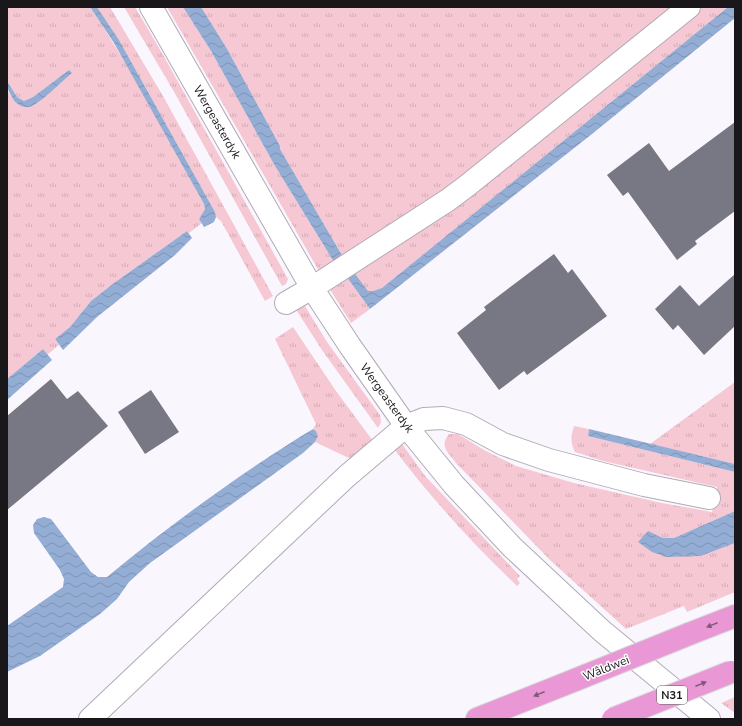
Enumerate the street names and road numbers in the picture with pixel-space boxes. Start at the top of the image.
street label: Wergeasterdyk [189,82,245,163]
street label: Wergeasterdyk [356,360,418,437]
street label: Wâldwei [580,651,632,685]
road number: N31 [657,686,687,704]

